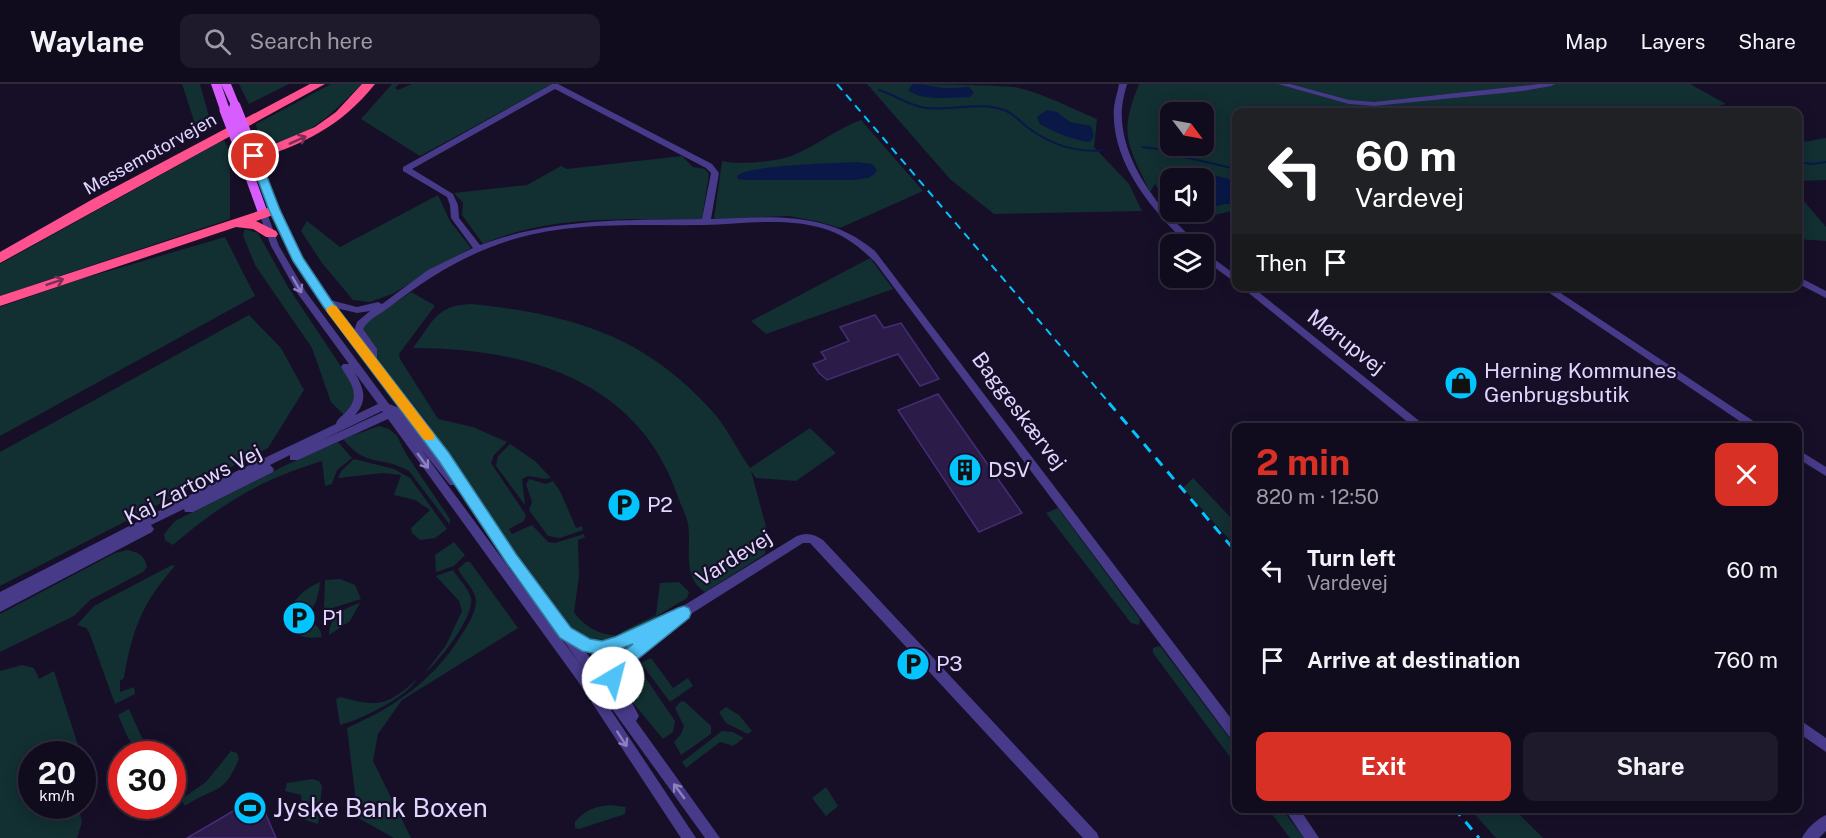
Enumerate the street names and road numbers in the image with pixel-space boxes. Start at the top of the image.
street label: Messemotorvejen [80,108,220,199]
street label: Mørupvej [1303,304,1390,380]
street label: Baggeskærvej [967,347,1072,474]
street label: Kaj Zartows Vej [120,439,266,530]
street label: Vardevej [691,524,776,591]

